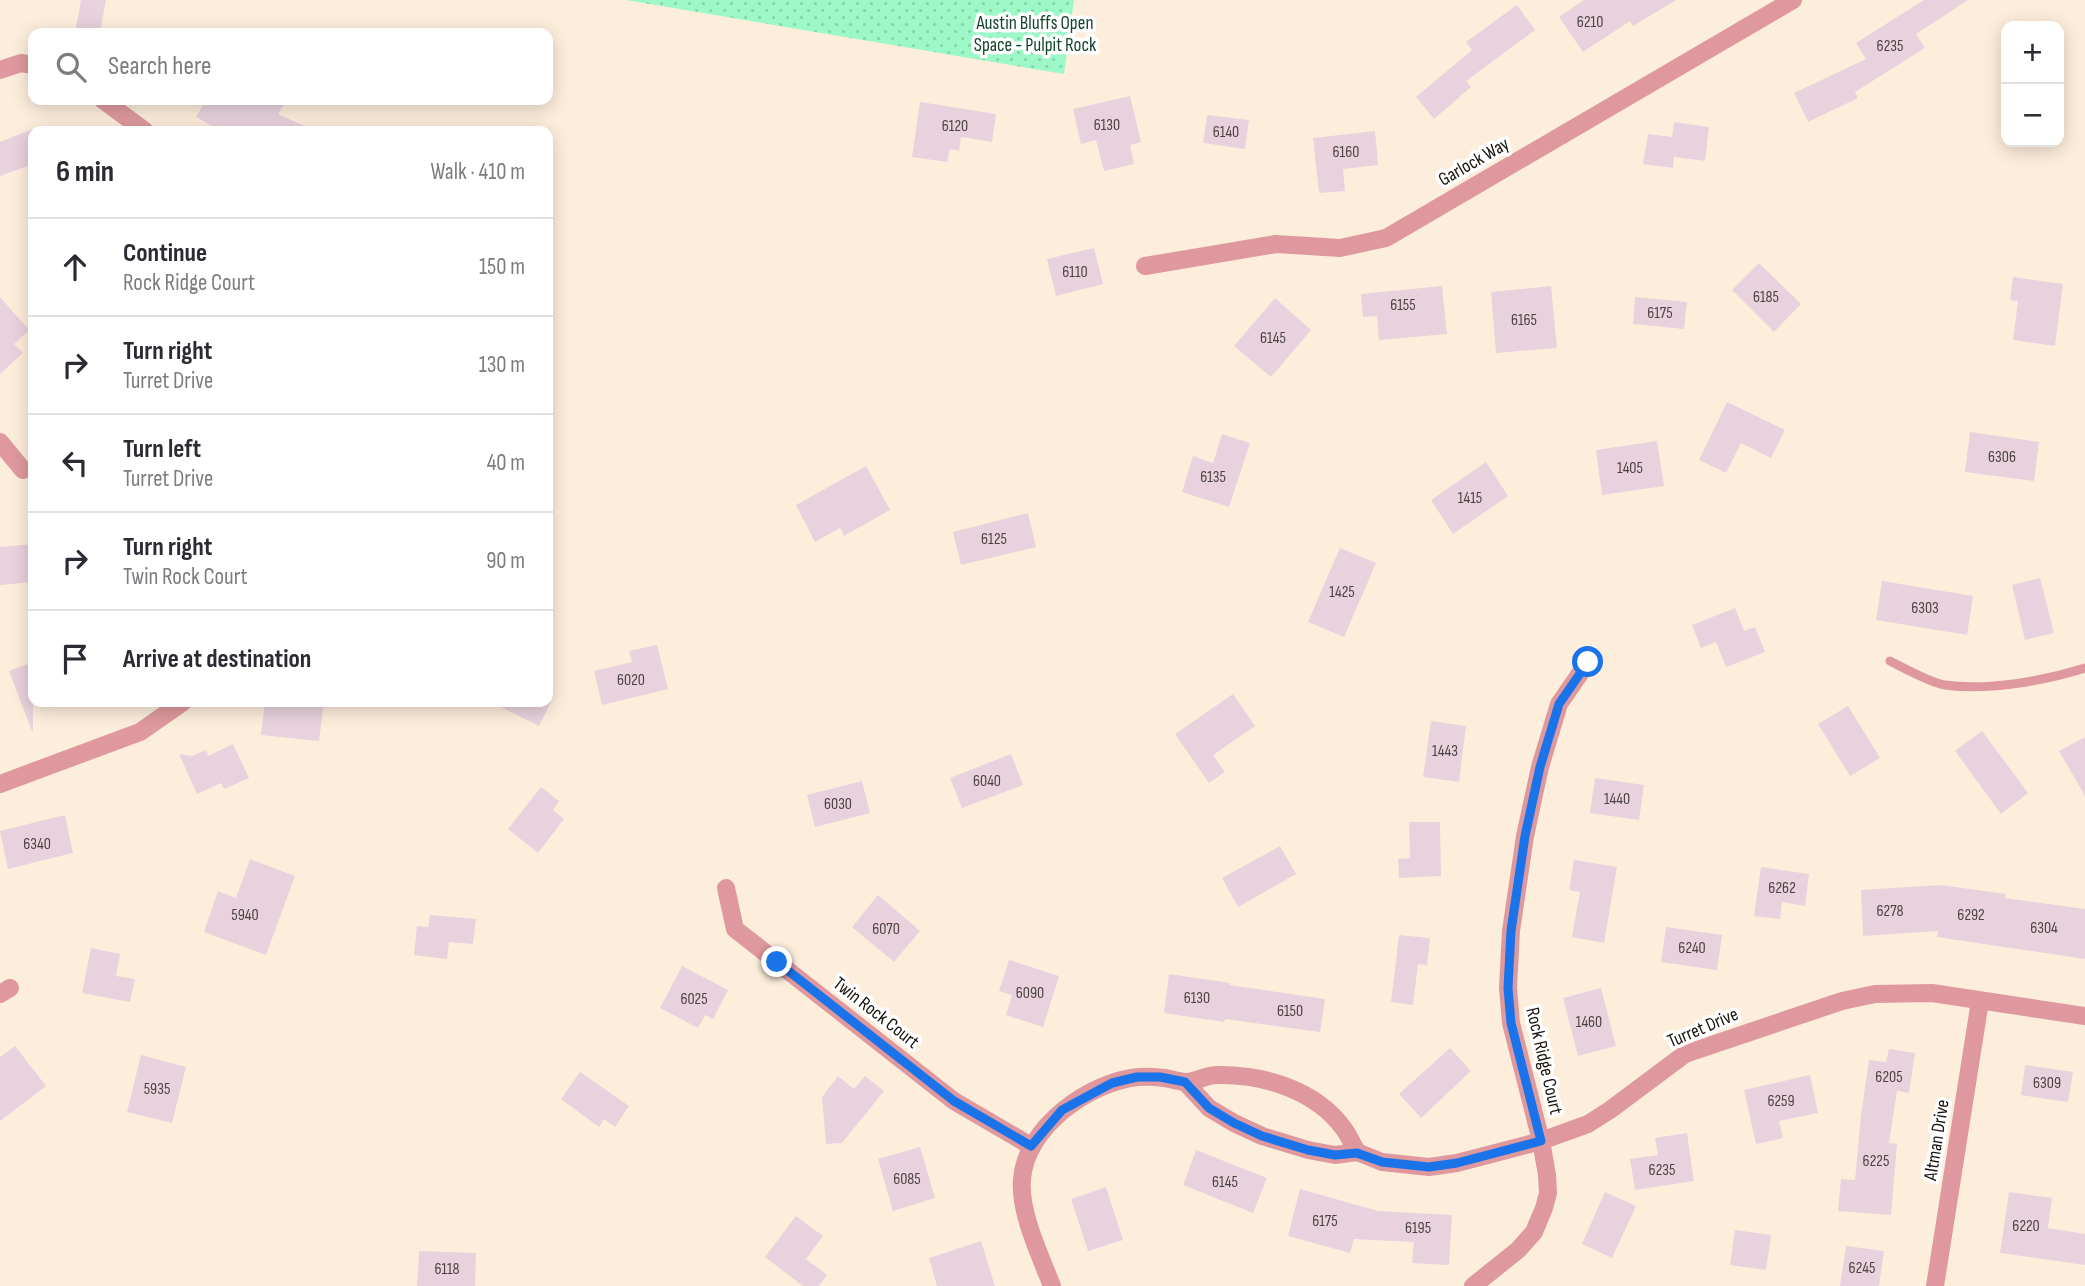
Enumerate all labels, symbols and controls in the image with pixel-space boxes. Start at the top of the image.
park label: Austin Bluffs Open Space - Pulpit Rock [974,12,1097,57]
house number: 6210 [1577,13,1603,32]
map controls [2001,21,2064,147]
button: + [2001,21,2064,84]
search box [28,28,553,105]
house number: 6235 [1877,37,1903,56]
icon: search [52,48,90,86]
text: Search here [108,51,211,82]
button: − [2001,84,2064,147]
house number: 6130 [1094,116,1120,135]
house number: 6120 [942,117,968,136]
house number: 6140 [1213,123,1239,142]
street label: Garlock Way [1435,132,1514,191]
house number: 6160 [1333,143,1359,162]
text: 6 min [56,154,114,190]
text: Walk · 410 m [430,158,525,186]
text: Continue [123,238,207,269]
icon: ahead [56,248,94,286]
text: 150 m [479,253,525,281]
house number: 6110 [1062,263,1088,282]
text: Rock Ridge Court [123,269,255,297]
house number: 6185 [1753,288,1779,307]
house number: 6155 [1390,296,1416,315]
house number: 6175 [1647,304,1673,323]
house number: 6165 [1511,311,1537,330]
house number: 6145 [1260,329,1286,348]
text: Turn right [123,336,212,367]
icon: right [56,346,94,384]
text: 130 m [479,351,525,379]
text: Turret Drive [123,367,213,395]
text: Turn left [123,434,201,465]
icon: left [56,444,94,482]
house number: 6306 [1988,448,2016,467]
text: 40 m [487,449,525,477]
house number: 1405 [1617,459,1643,478]
text: Turret Drive [123,465,213,493]
house number: 6135 [1200,468,1226,487]
house number: 1415 [1458,489,1482,508]
house number: 6125 [981,530,1007,549]
text: Turn right [123,532,212,563]
icon: right [56,542,94,580]
text: 90 m [486,547,525,575]
text: Twin Rock Court [123,563,248,591]
house number: 1425 [1329,583,1355,602]
house number: 6303 [1911,599,1939,618]
icon: arrive [56,640,94,678]
text: Arrive at destination [123,644,311,675]
route start [1572,646,1603,677]
house number: 6020 [617,671,645,690]
house number: 1443 [1432,742,1458,761]
house number: 6040 [973,772,1001,791]
house number: 1440 [1604,790,1630,809]
house number: 6030 [824,795,852,814]
house number: 6340 [23,835,51,854]
house number: 6262 [1768,879,1796,898]
house number: 6278 [1876,902,1904,921]
house number: 5940 [231,906,259,925]
house number: 6292 [1957,906,1985,925]
house number: 6304 [2030,919,2058,938]
house number: 6070 [872,920,900,939]
house number: 6240 [1678,939,1706,958]
route end [761,946,792,977]
street label: Twin Rock Court [828,972,924,1054]
house number: 6090 [1016,984,1044,1003]
house number: 6130 [1184,989,1210,1008]
house number: 6025 [680,990,708,1009]
house number: 6150 [1277,1002,1303,1021]
street label: Turret Drive [1664,1003,1742,1053]
street label: Rock Ridge Court [1521,1005,1568,1117]
house number: 1460 [1576,1013,1602,1032]
house number: 6205 [1875,1068,1903,1087]
house number: 6309 [2033,1074,2061,1093]
house number: 5935 [144,1080,170,1099]
house number: 6259 [1767,1092,1795,1111]
street label: Altman Drive [1919,1098,1955,1183]
house number: 6225 [1863,1152,1889,1171]
house number: 6235 [1649,1161,1675,1180]
house number: 6085 [893,1170,921,1189]
house number: 6145 [1212,1173,1238,1192]
house number: 6175 [1312,1212,1338,1231]
house number: 6220 [2012,1217,2040,1236]
house number: 6195 [1405,1219,1431,1238]
house number: 6245 [1849,1259,1875,1278]
house number: 6118 [434,1260,460,1279]

